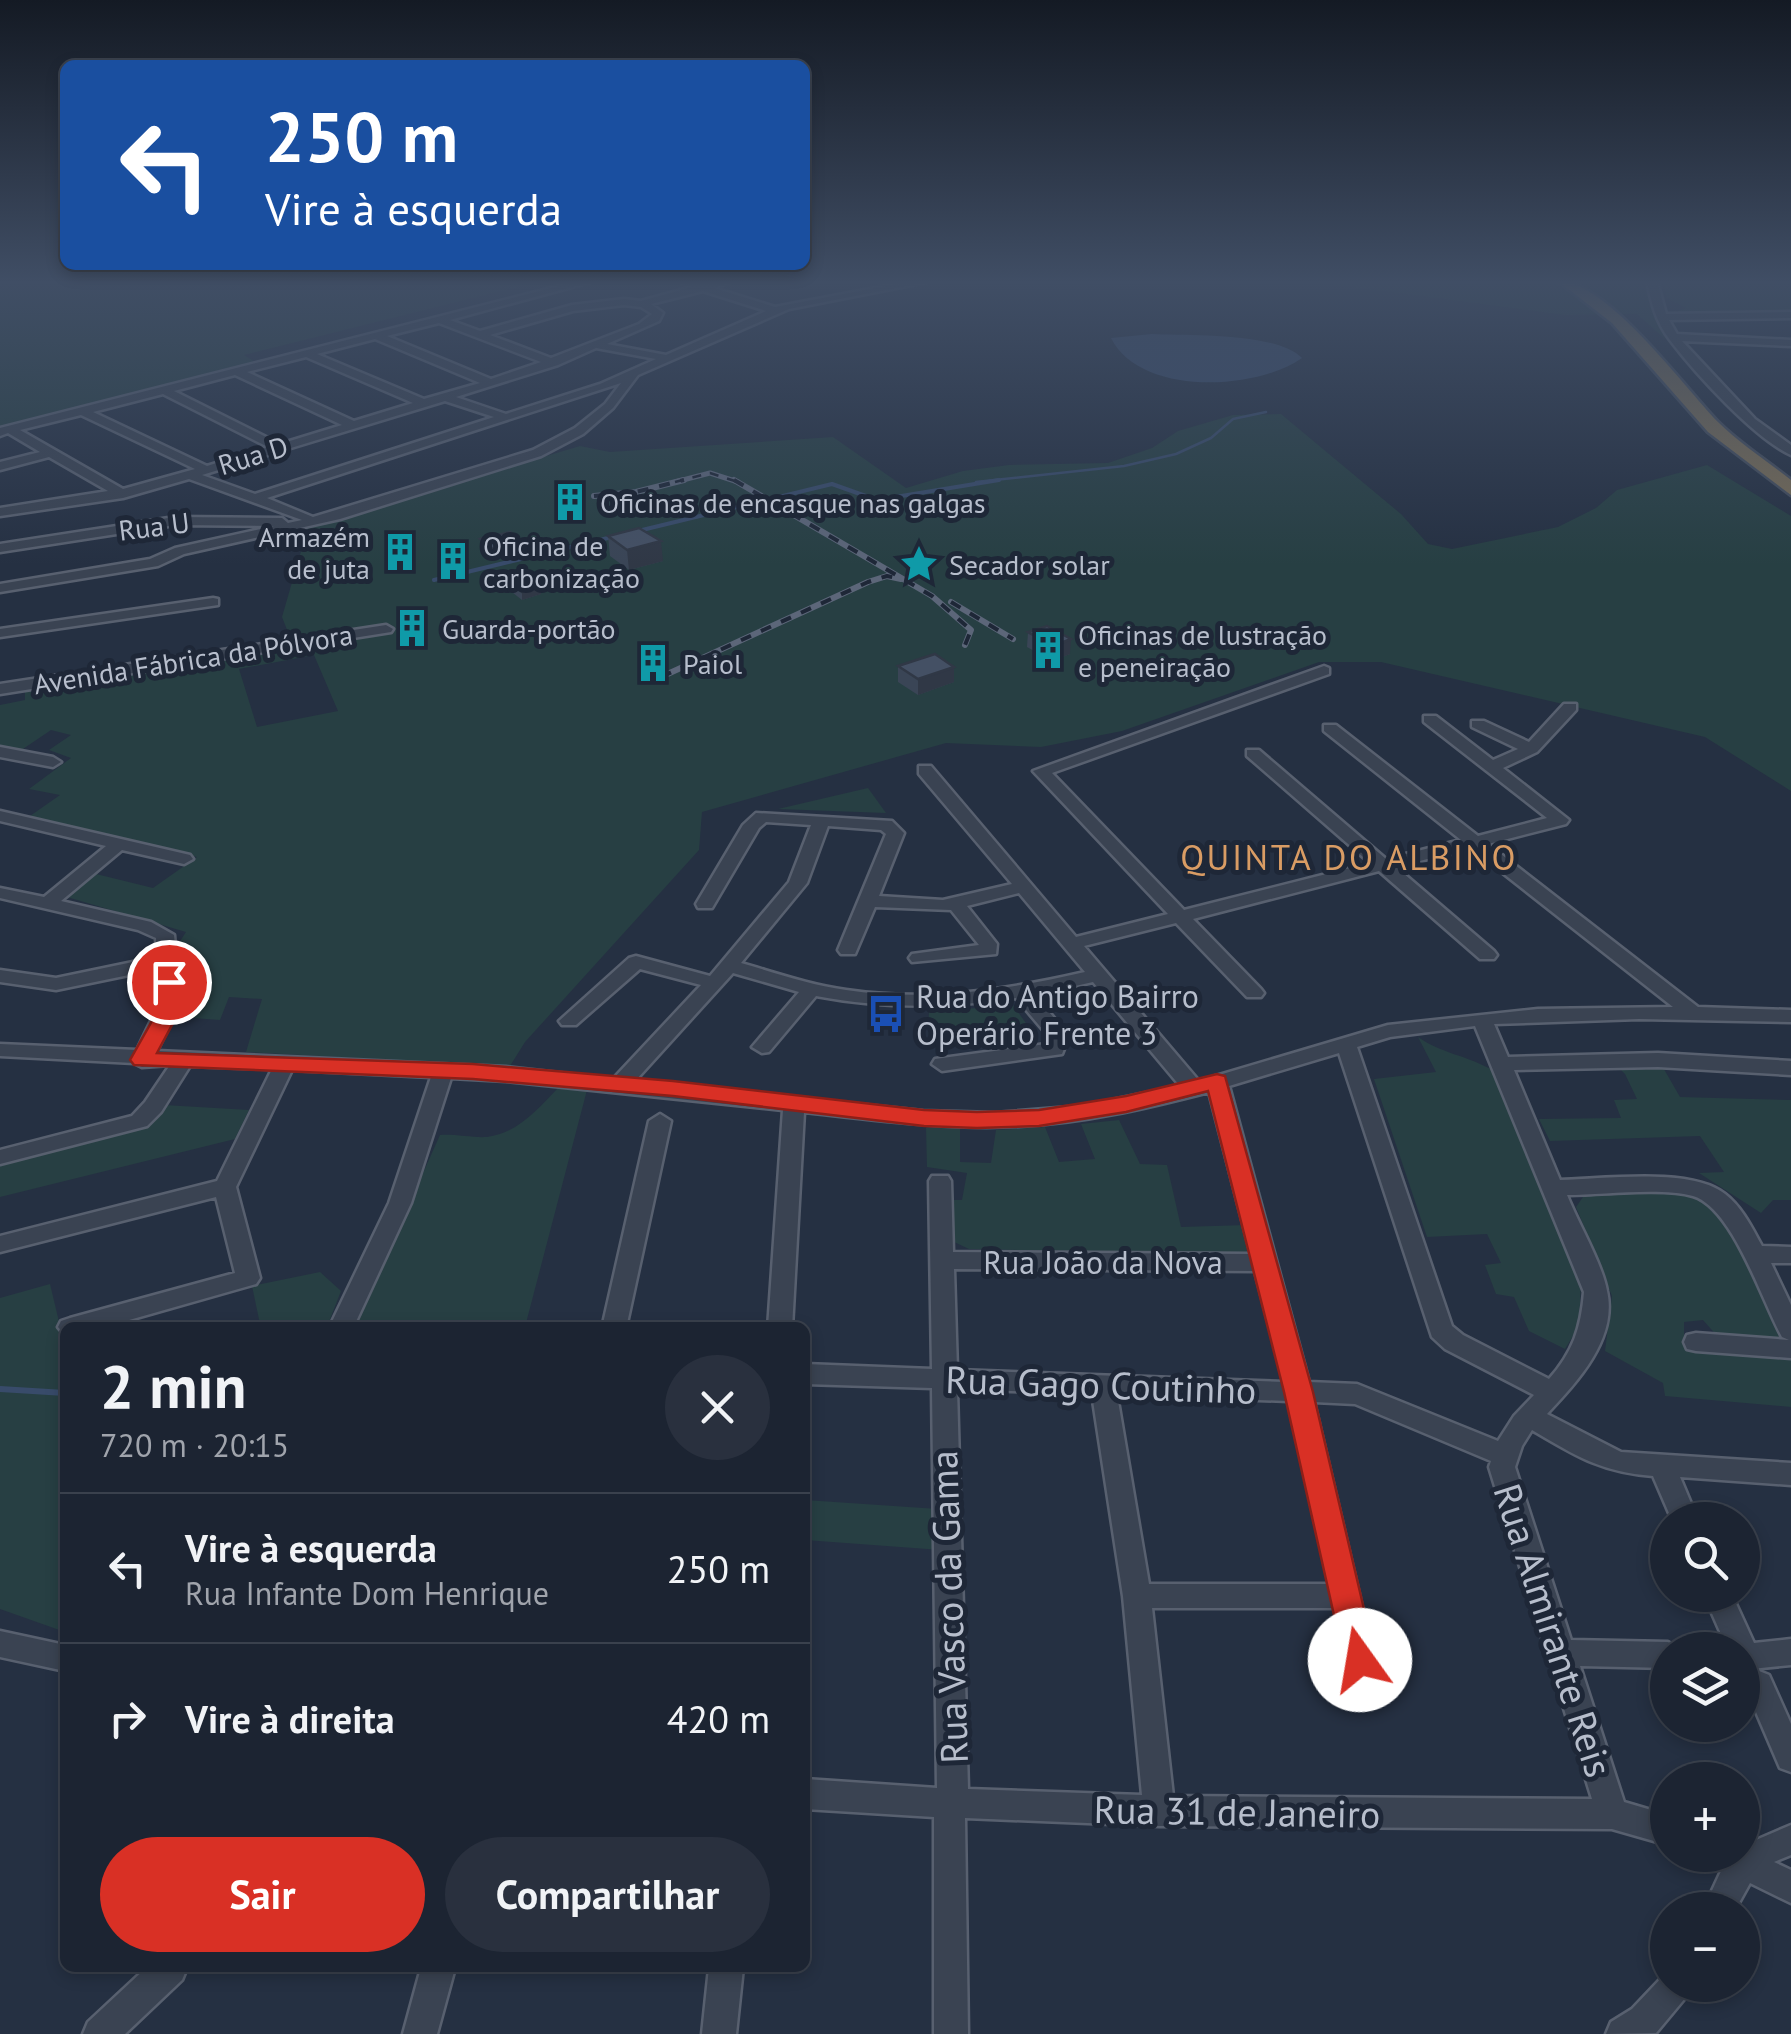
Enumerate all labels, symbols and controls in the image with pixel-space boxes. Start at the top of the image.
text: 250 m [265,91,458,181]
icon: left [100,100,230,230]
text: Vire à esquerda [265,179,562,237]
street label: Rua D [214,427,292,483]
building icon: Oficinas de encasque nas galgas [549,481,591,523]
place label: Oficinas de encasque nas galgas [600,484,986,521]
street label: Rua U [116,503,192,549]
place label: Armazém de juta [258,518,370,587]
place label: Oficina de carbonização [483,527,640,596]
building icon: Armazém de juta [379,531,421,573]
building icon: Oficina de carbonização [432,540,474,582]
place icon: Secador solar [898,543,940,585]
place label: Secador solar [949,546,1110,583]
building icon: Guarda-portão [391,607,433,649]
place label: Guarda-portão [442,610,616,647]
street label: Avenida Fábrica da Pólvora [31,616,355,702]
place label: Oficinas de lustração e peneiração [1078,616,1327,685]
building icon: Oficinas de lustração e peneiração [1027,629,1069,671]
building icon: Paiol [632,642,674,684]
place label: Paiol [683,645,742,682]
district label: QUINTA DO ALBINO [1180,834,1518,880]
pin [127,940,212,1025]
icon: arrive [142,955,197,1010]
place label: Rua do Antigo Bairro Operário Frente 3 [916,975,1199,1054]
bus stop icon: Rua do Antigo Bairro Operário Frente 3 [865,993,907,1035]
street label: Rua João da Nova [983,1241,1223,1283]
text: 2 min [100,1347,246,1425]
street label: Rua Gago Coutinho [945,1354,1257,1414]
button: close [665,1355,770,1460]
text: 720 m · 20:15 [100,1424,289,1466]
street label: Rua Vasco da Gama [918,1450,978,1764]
street label: Rua Almirante Reis [1483,1477,1625,1783]
map controls [1650,1502,1760,2002]
button: search [1650,1502,1760,1612]
text: Vire à esquerda [185,1523,437,1572]
icon: left [100,1541,155,1596]
text: 250 m [667,1544,770,1593]
text: Rua Infante Dom Henrique [185,1572,549,1614]
position arrow [1308,1608,1412,1712]
button: layers [1650,1632,1760,1742]
icon: right [100,1691,155,1746]
text: Vire à direita [185,1694,395,1743]
text: 420 m [667,1694,770,1743]
button: + [1650,1762,1760,1872]
street label: Rua 31 de Janeiro [1093,1784,1381,1838]
button: Sair [100,1837,425,1952]
button: Compartilhar [445,1837,770,1952]
button: − [1650,1892,1760,2002]

